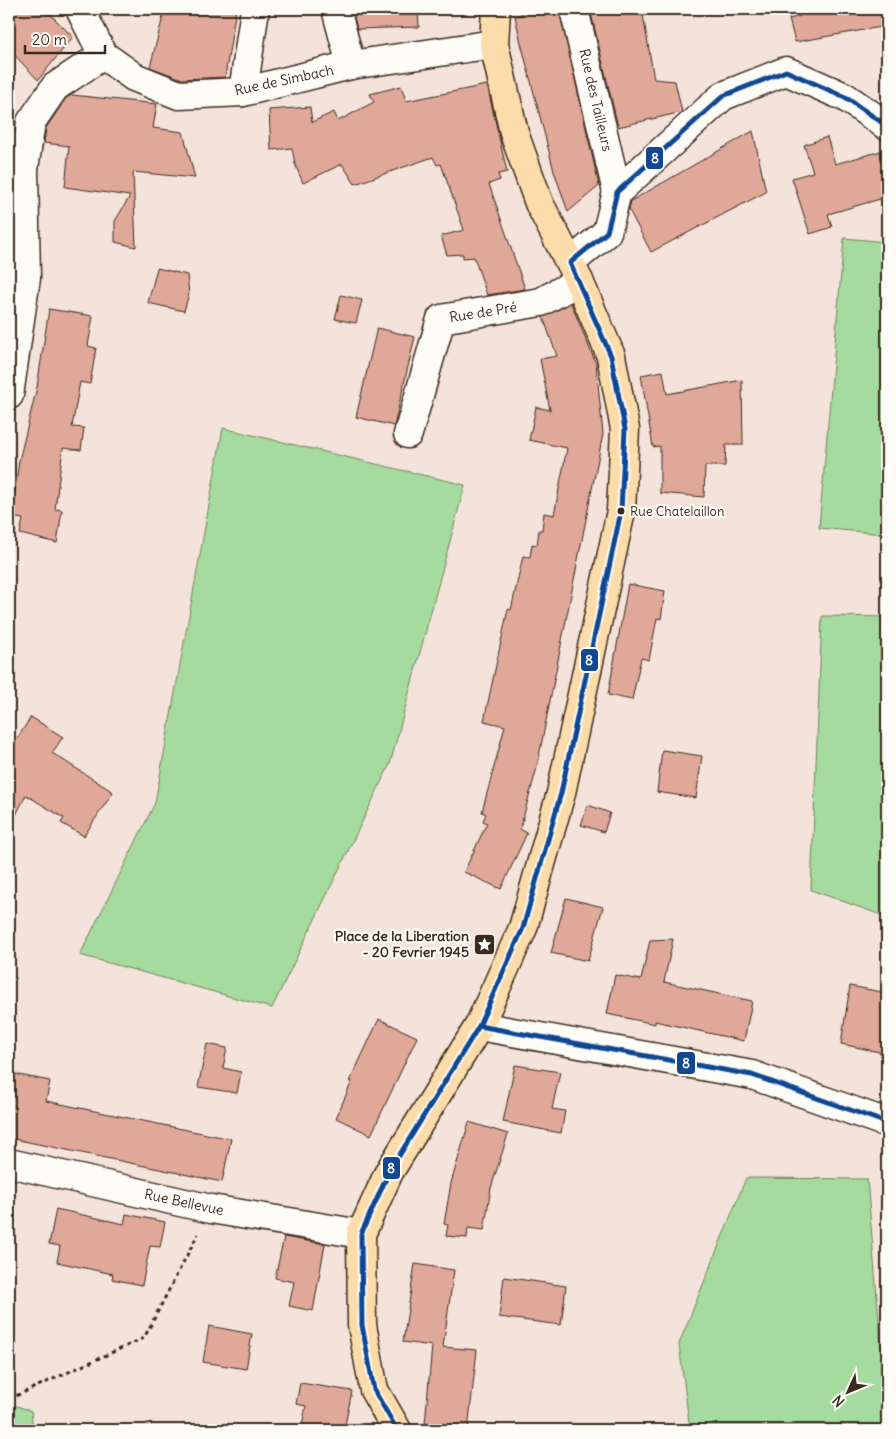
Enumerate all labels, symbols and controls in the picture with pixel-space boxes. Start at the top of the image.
scale bar [25,22,105,54]
text: 20 m [32,30,67,49]
street label: Rue des Tailleurs [575,47,617,153]
street label: Rue de Simbach [233,61,335,99]
line badge: 8 [645,146,664,170]
text: 8 [651,149,659,167]
street label: Rue de Pré [448,298,518,326]
place label: Rue Chatelaillon [630,503,725,520]
marker: Rue Chatelaillon [616,506,626,516]
line badge: 8 [580,648,599,672]
text: 8 [585,651,593,669]
place label: Place de la Liberation - 20 Fevrier 1945 [335,927,469,961]
place icon: Place de la Liberation - 20 Fevrier 1945 [473,932,497,956]
line badge: 8 [676,1051,696,1075]
text: 8 [682,1054,690,1072]
line badge: 8 [382,1156,401,1180]
text: 8 [387,1159,395,1177]
street label: Rue Bellevue [143,1185,225,1219]
north arrow [824,1366,874,1416]
text: N [829,1391,848,1411]

